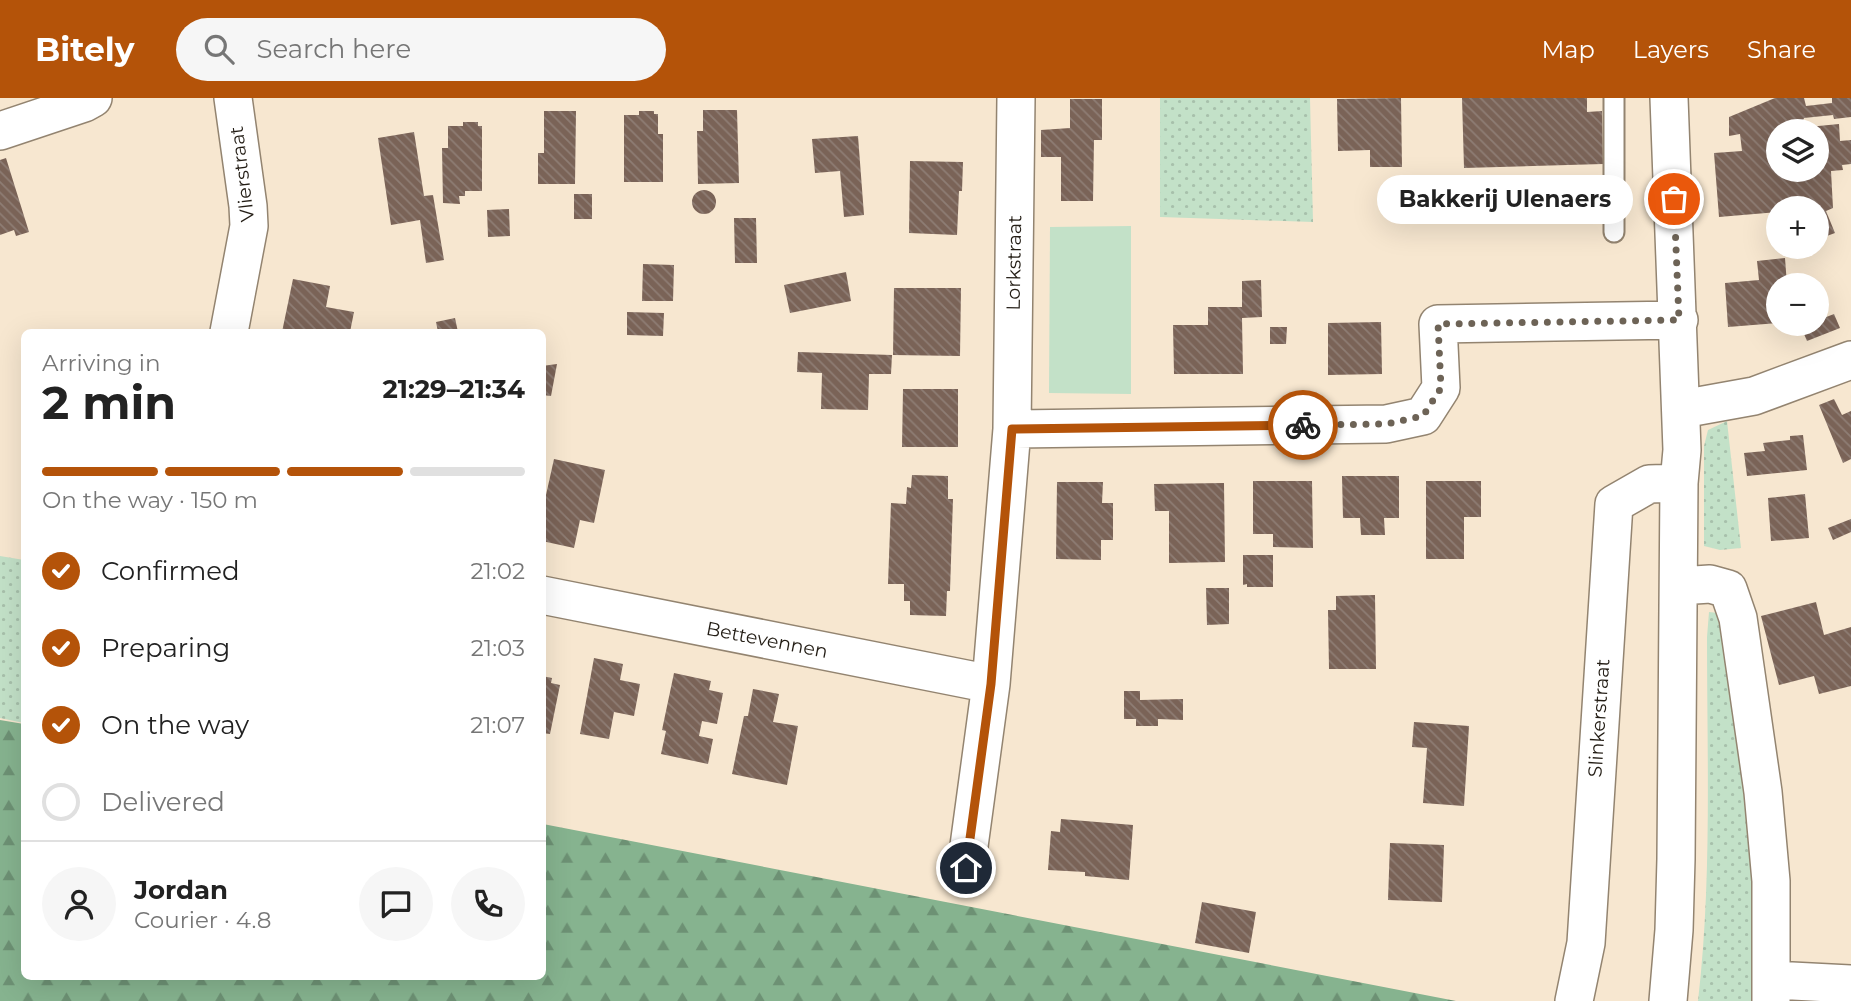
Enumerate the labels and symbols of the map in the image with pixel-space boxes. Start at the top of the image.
street label: Vlierstraat [225,125,259,223]
pin [1644,169,1704,229]
callout: Bakkerij Ulenaers [1376,174,1632,224]
street label: Lorkstraat [1002,215,1026,311]
courier [1268,390,1338,460]
street label: Bettevennen [704,617,830,663]
street label: Slinkerstraat [1583,658,1615,778]
pin [936,838,996,898]

